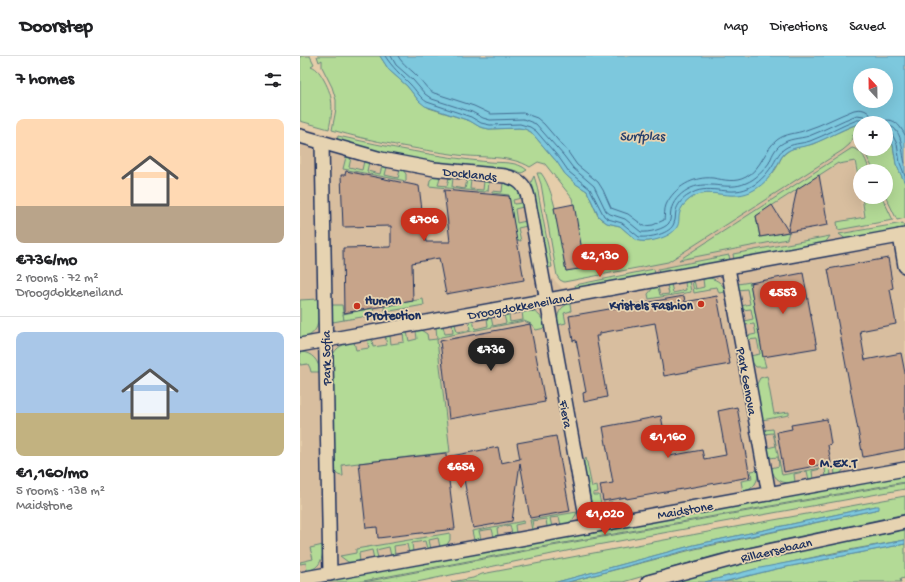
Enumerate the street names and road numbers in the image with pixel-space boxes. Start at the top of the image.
street label: Docklands [441,165,499,186]
street label: Droogdokkeneiland [466,291,575,324]
street label: Park Sofia [320,330,335,386]
street label: Park Genova [732,345,759,417]
street label: Fiera [555,398,574,430]
street label: Maidstone [656,499,715,524]
street label: Rillaersebaan [739,536,815,567]

